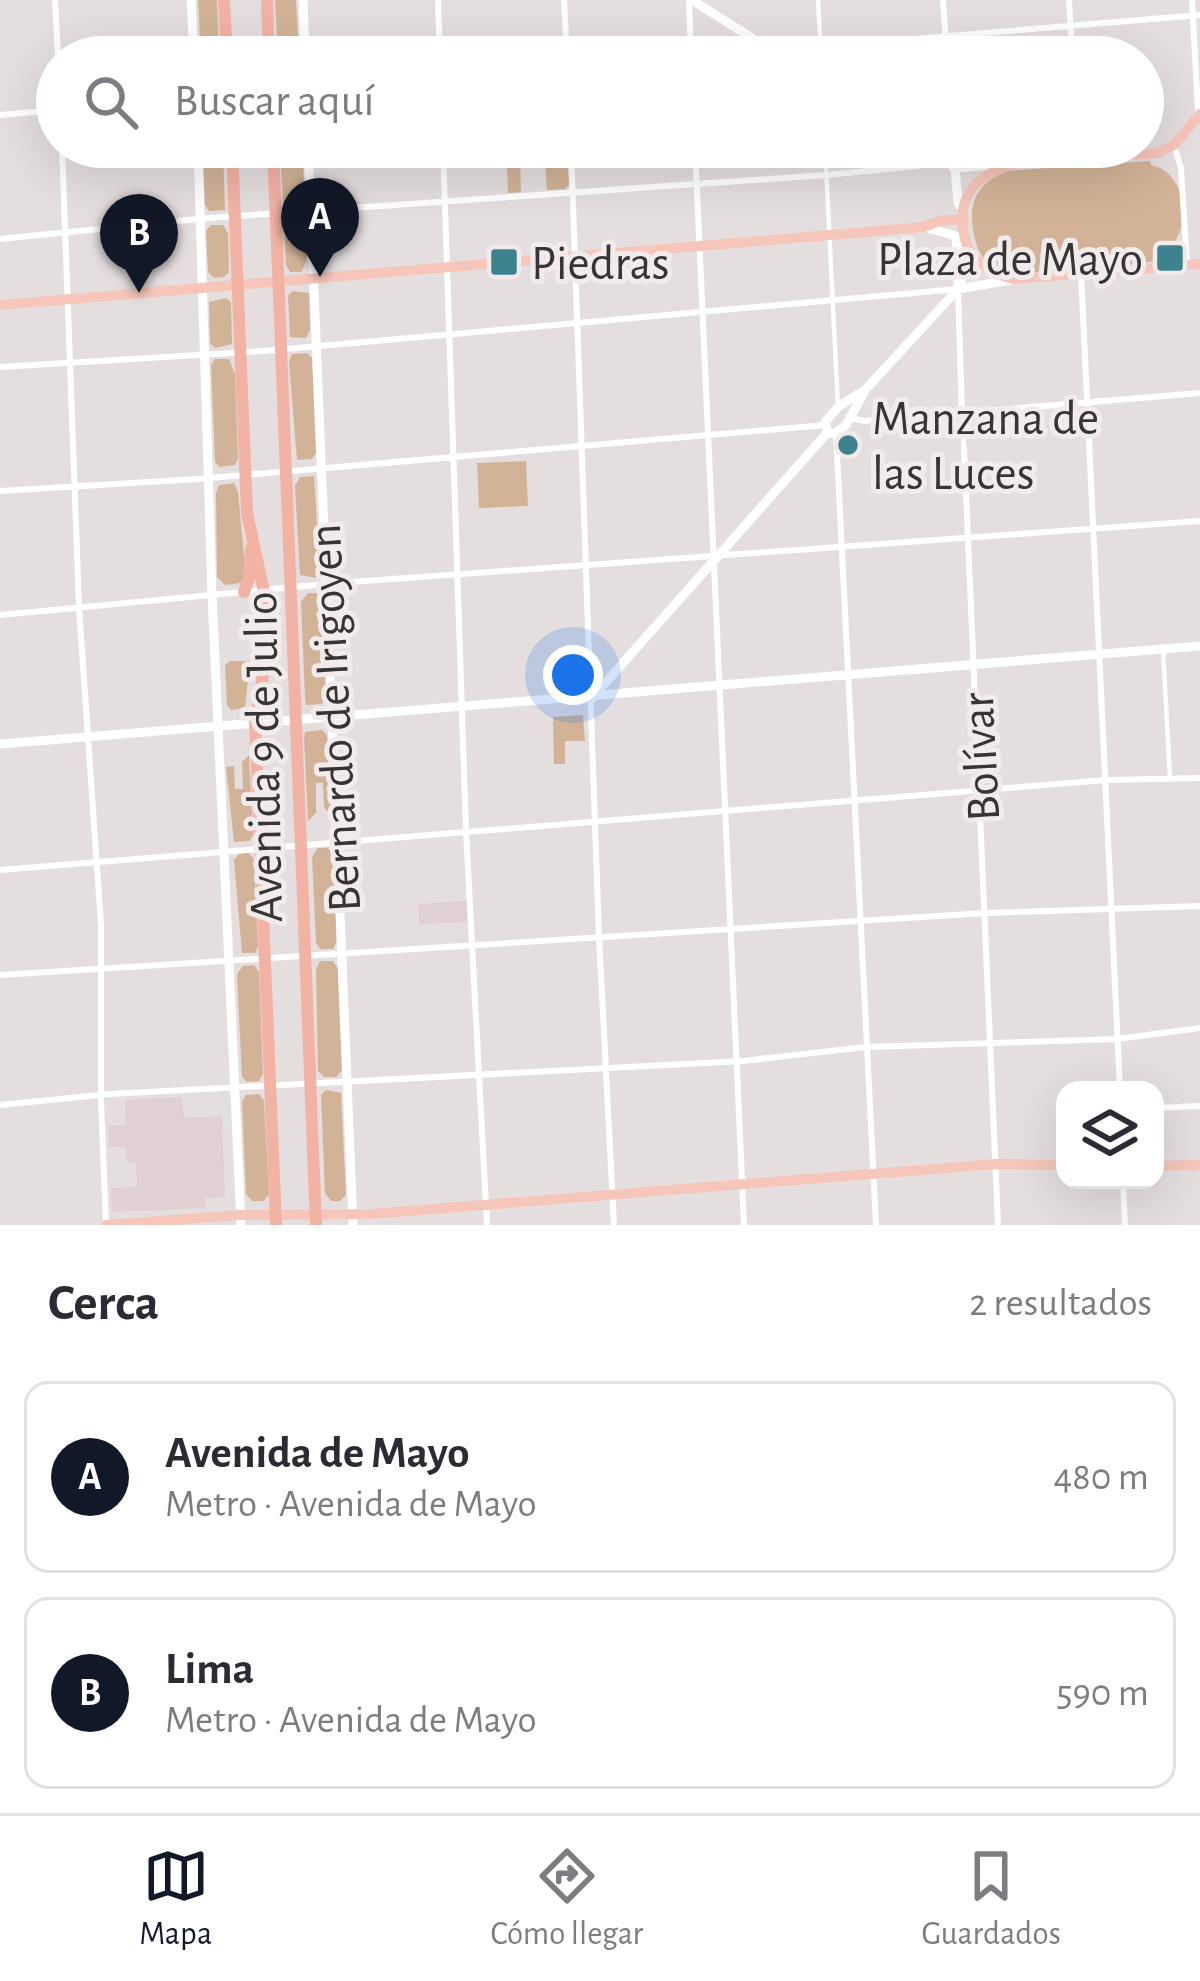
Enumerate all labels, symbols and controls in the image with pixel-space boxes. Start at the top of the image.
search box [36,36,1164,168]
icon: search [78,69,144,135]
text: Buscar aquí [174,79,374,124]
pin: A [281,178,359,277]
pin: B [100,194,178,293]
place label: Plaza de Mayo [877,237,1143,285]
place label: Piedras [531,241,670,289]
marker: Plaza de Mayo [1154,242,1186,274]
marker: Piedras [488,246,520,278]
place label: Manzana de las Luces [872,396,1099,499]
marker: Manzana de las Luces [835,432,861,458]
street label: Bernardo de Irigoyen [302,523,370,913]
street label: Avenida 9 de Julio [238,591,292,923]
your location [543,645,603,705]
street label: Bolívar [955,691,1009,823]
map controls [1056,1081,1164,1189]
button: layers [1056,1081,1164,1189]
text: Cerca [48,1278,159,1329]
text: 2 resultados [969,1284,1152,1323]
text: Avenida de Mayo [165,1431,470,1476]
text: A [78,1458,102,1497]
text: 480 m [1054,1458,1149,1497]
text: Metro · Avenida de Mayo [165,1485,537,1524]
text: Lima [165,1647,254,1692]
text: B [79,1674,101,1713]
text: 590 m [1056,1674,1149,1713]
text: Metro · Avenida de Mayo [165,1701,537,1740]
tab: Mapa [139,1843,212,1955]
tab: Cómo llegar [490,1843,643,1955]
tab: Guardados [922,1843,1061,1955]

